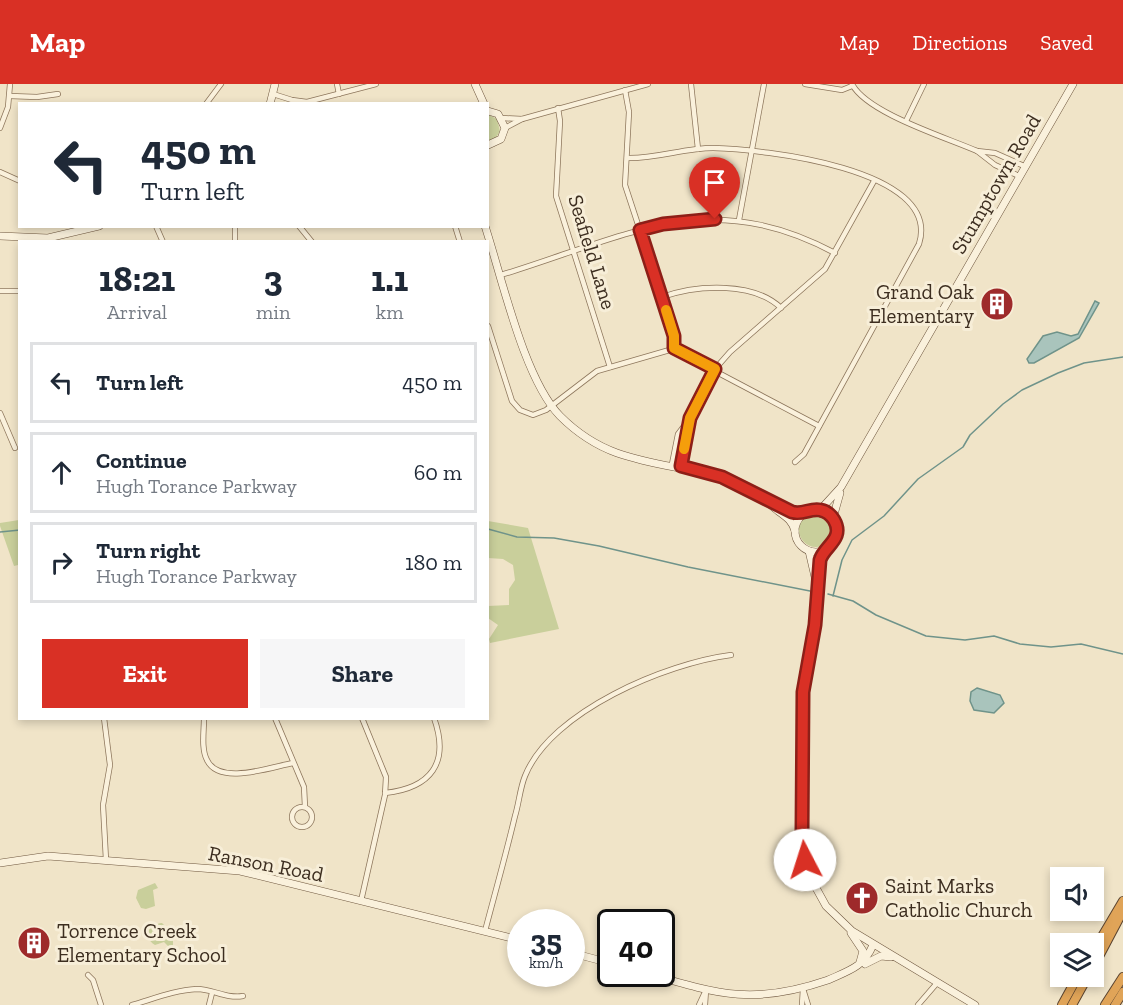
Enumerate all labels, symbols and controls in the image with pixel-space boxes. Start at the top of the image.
text: Map [30,26,85,59]
text: Map [840,30,880,55]
text: Directions [913,30,1007,55]
text: Saved [1040,30,1093,55]
street label: Stumptown Road [946,109,1046,258]
text: 450 m [141,124,256,175]
icon: left [42,126,120,204]
pin [689,157,740,219]
icon: arrive [698,166,731,199]
text: Turn left [141,175,244,207]
street label: Seafield Lane [563,192,622,312]
text: 18:21 [99,257,175,300]
text: 3 [264,257,283,300]
text: 1.1 [371,257,408,300]
place label: Grand Oak Elementary [869,279,974,328]
building icon: Grand Oak Elementary [979,286,1015,322]
text: Arrival [107,300,167,324]
text: min [256,300,290,324]
text: km [376,300,404,324]
icon: left [45,366,78,399]
text: Turn left [96,369,183,396]
text: 450 m [402,369,462,396]
text: Continue [96,447,187,474]
icon: ahead [45,456,78,489]
text: 60 m [414,459,462,486]
text: Hugh Torance Parkway [96,474,297,498]
text: Turn right [96,537,200,564]
icon: right [45,546,78,579]
text: 180 m [405,549,462,576]
text: Hugh Torance Parkway [96,564,297,588]
button: Exit [42,639,248,708]
button: Share [260,639,465,708]
position arrow [773,828,837,892]
street label: Ranson Road [206,840,326,887]
map controls [1050,867,1104,987]
button: sound [1050,867,1104,921]
place label: Saint Marks Catholic Church [885,873,1033,922]
church icon: Saint Marks Catholic Church [844,880,880,916]
speed limit sign: 40 [597,909,675,987]
place label: Torrence Creek Elementary School [57,918,227,967]
text: 35 [530,923,562,959]
building icon: Torrence Creek Elementary School [16,925,52,961]
button: layers [1050,933,1104,987]
text: km/h [529,954,563,972]

